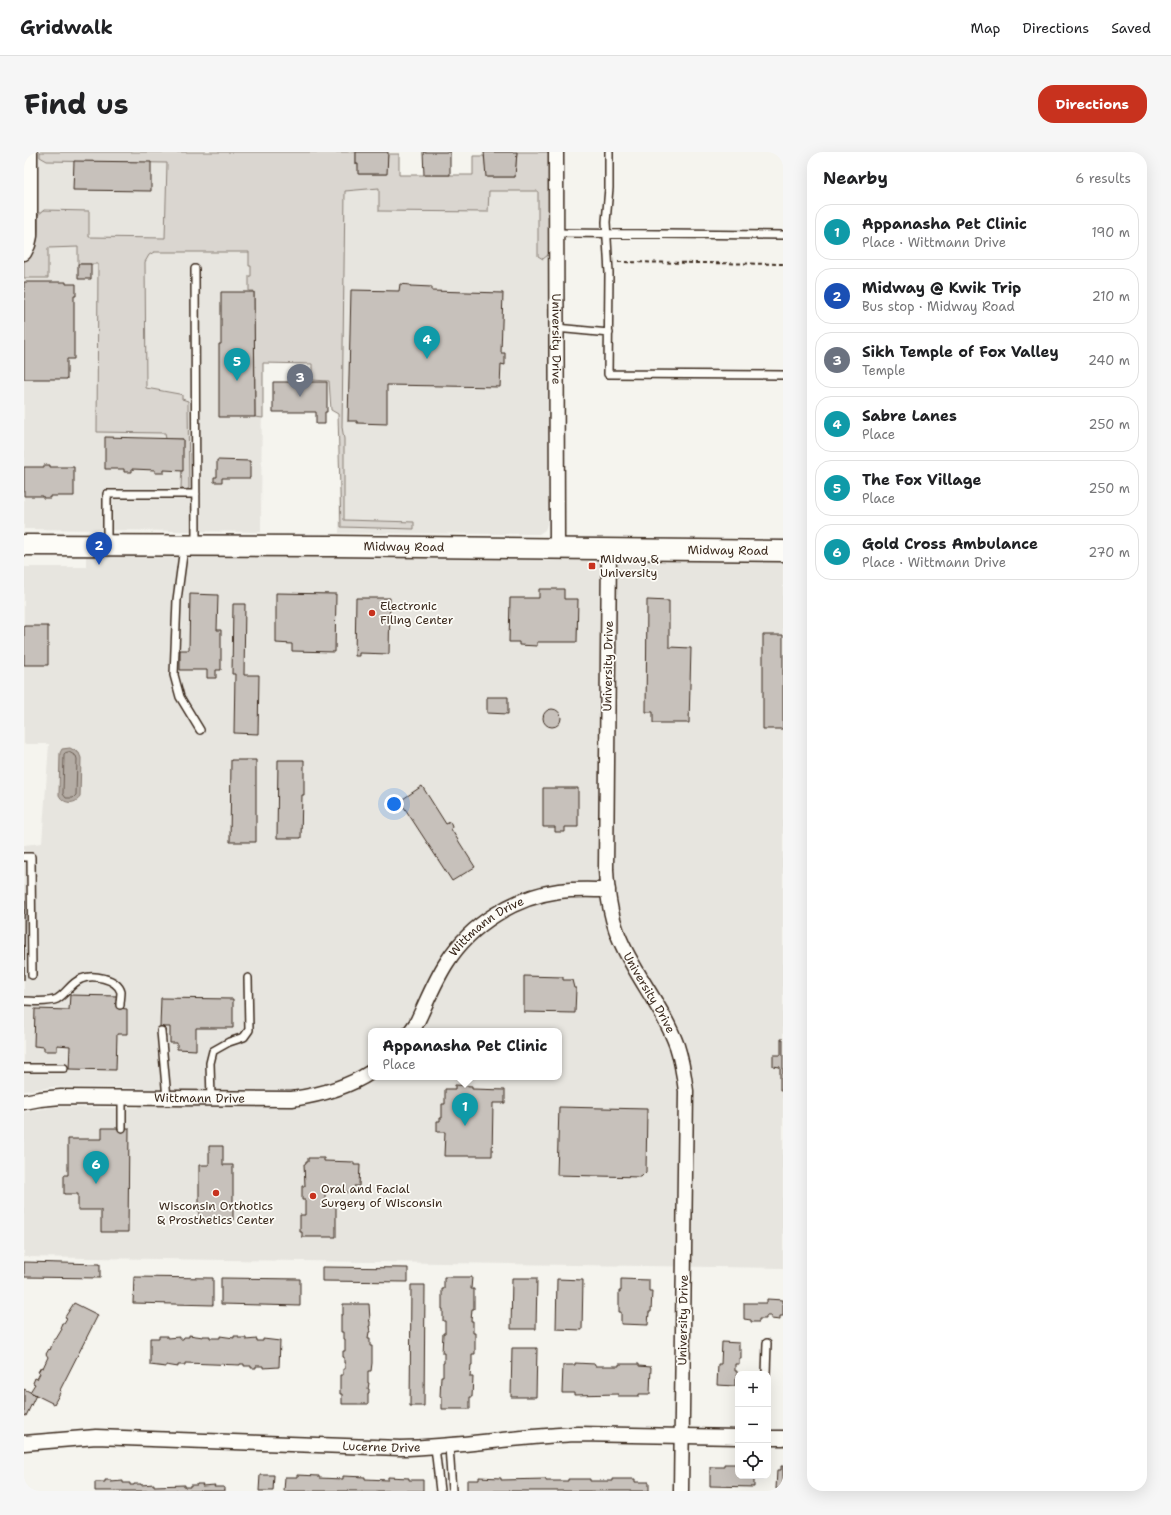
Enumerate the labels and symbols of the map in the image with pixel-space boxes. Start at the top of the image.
street label: University Drive [548,293,565,385]
pin: 4 [414,326,440,359]
pin: 5 [224,348,250,381]
pin: 3 [287,364,313,397]
pin: 2 [86,532,112,565]
street label: Midway Road [363,538,445,555]
street label: Midway Road [687,542,769,559]
place label: Midway & University [600,551,659,581]
marker: Midway & University [587,561,597,571]
place label: Electronic Filing Center [380,598,454,628]
marker: Electronic Filing Center [367,608,377,618]
street label: University Drive [599,620,617,712]
your location [384,794,404,814]
street label: Wittmann Drive [445,893,526,960]
street label: University Drive [619,950,679,1036]
street label: Wittmann Drive [154,1090,245,1107]
pin: 1 [452,1093,478,1126]
pin: 6 [83,1151,109,1184]
place label: Oral and Facial Surgery of Wisconsin [321,1181,442,1211]
marker: Wisconsin Orthotics & Prosthetics Center [211,1188,221,1198]
marker: Oral and Facial Surgery of Wisconsin [308,1191,318,1201]
place label: Wisconsin Orthotics & Prosthetics Center [157,1198,275,1228]
street label: University Drive [674,1274,692,1366]
street label: Lucerne Drive [342,1438,421,1456]

